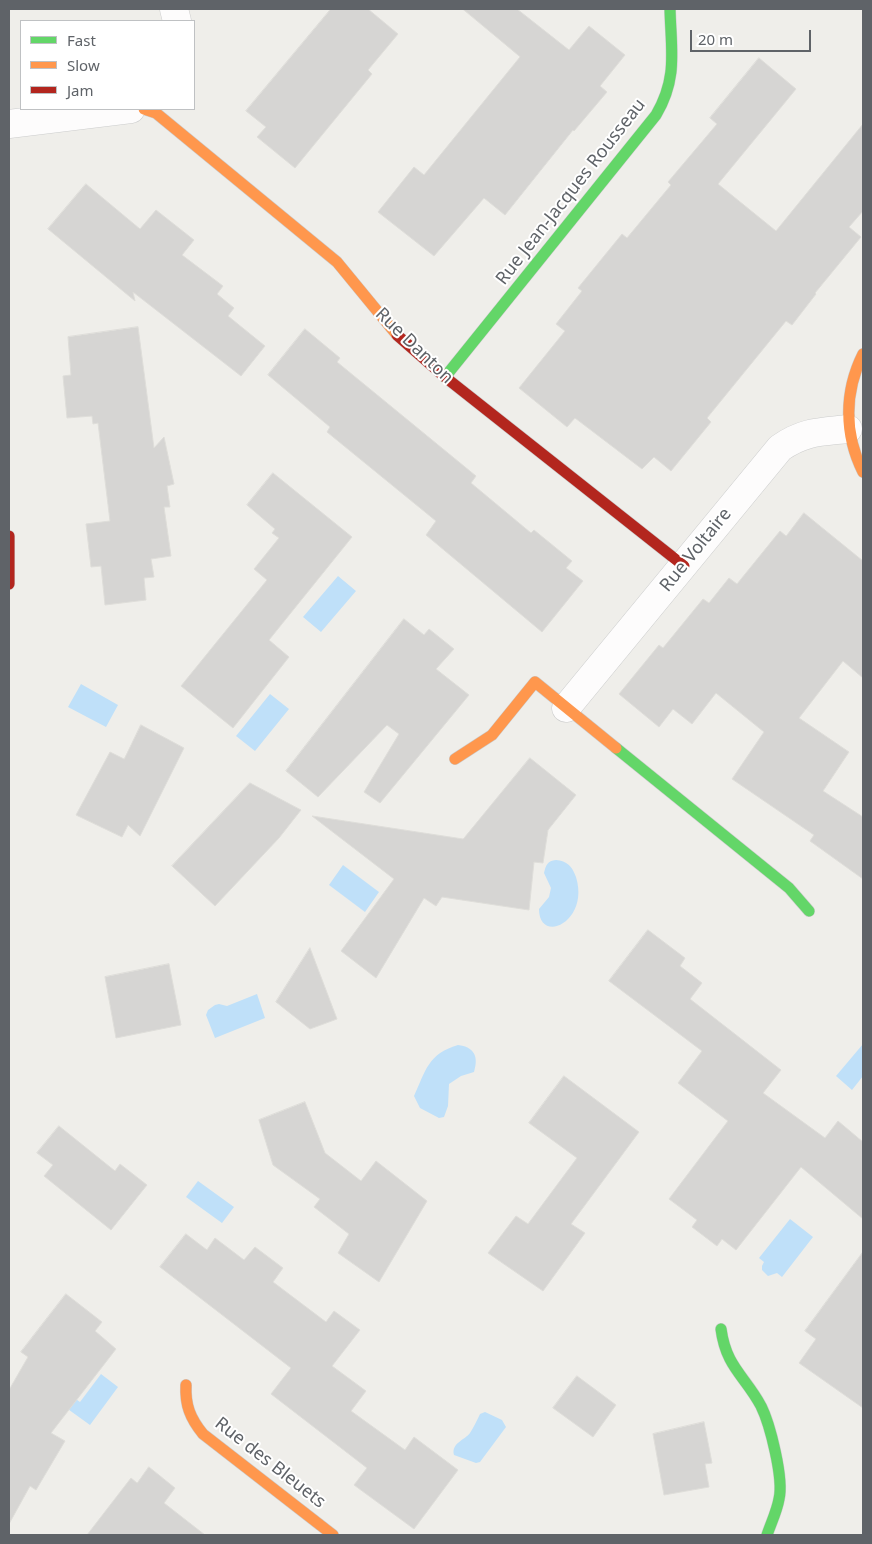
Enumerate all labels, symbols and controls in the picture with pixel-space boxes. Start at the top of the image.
legend [20,20,195,110]
scale bar [692,20,813,52]
text: 20 m [698,29,733,49]
text: Fast [67,30,96,50]
text: Slow [67,55,100,75]
text: Jam [67,80,94,100]
street label: Rue Jean-Jacques Rousseau [492,95,650,289]
street label: Rue Danton [371,303,457,389]
street label: Rue Voltaire [656,504,736,596]
street label: Rue des Bleuets [210,1413,330,1513]

